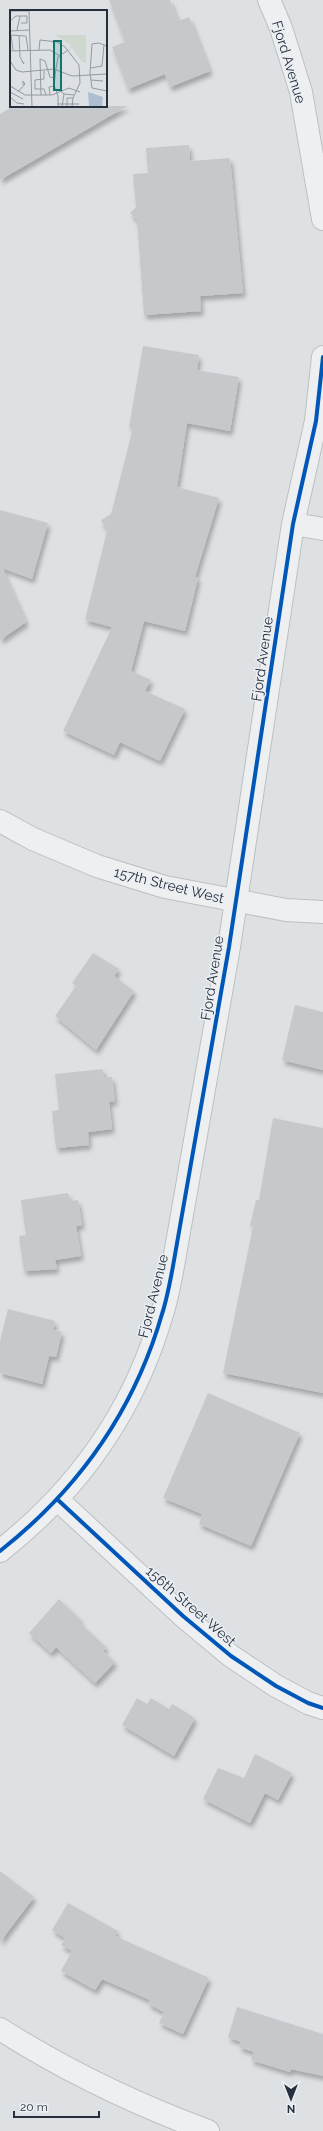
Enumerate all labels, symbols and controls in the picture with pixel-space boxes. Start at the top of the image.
inset map [10,10,107,107]
street label: Fjord Avenue [269,19,309,105]
street label: Fjord Avenue [248,616,276,702]
street label: 157th Street West [112,864,226,906]
street label: Fjord Avenue [197,935,227,1021]
street label: Fjord Avenue [135,1253,171,1339]
street label: 156th Street West [143,1563,239,1650]
north arrow [271,2079,311,2119]
scale bar [14,2093,99,2119]
text: 20 m [20,2100,48,2114]
text: N [287,2102,295,2115]

